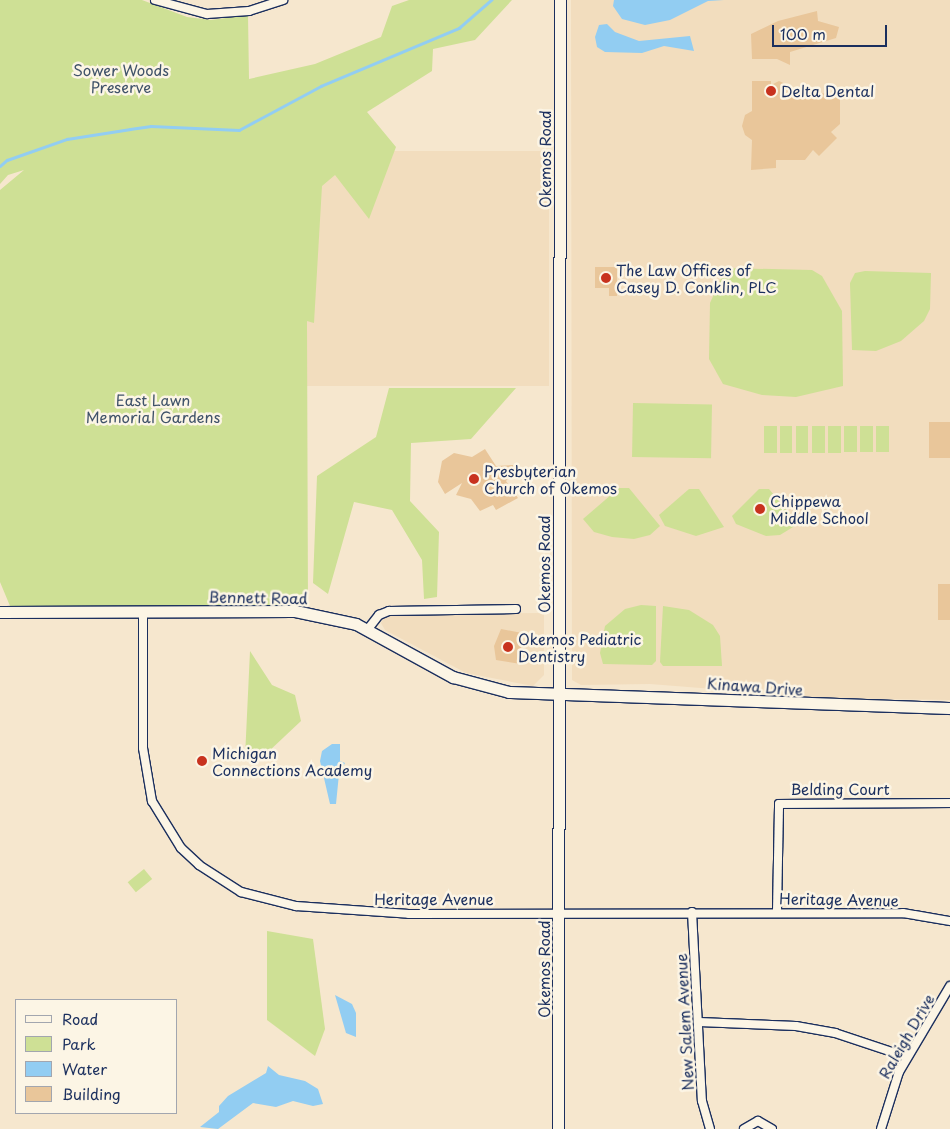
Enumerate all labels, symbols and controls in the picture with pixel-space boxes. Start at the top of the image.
scale bar [775,15,890,47]
text: 100 m [780,22,826,45]
park label: Sower Woods Preserve [73,60,169,95]
place label: Delta Dental [781,82,874,100]
marker: Delta Dental [765,85,777,97]
street label: Okemos Road [536,110,554,208]
place label: The Law Offices of Casey D. Conklin, PLC [616,260,777,295]
marker: The Law Offices of Casey D. Conklin, PLC [600,272,612,284]
park label: East Lawn Memorial Gardens [86,390,220,425]
place label: Presbyterian Church of Okemos [484,461,616,496]
marker: Presbyterian Church of Okemos [468,473,480,485]
place label: Chippewa Middle School [770,491,870,526]
marker: Chippewa Middle School [754,503,766,515]
street label: Okemos Road [535,515,553,613]
street label: Bennett Road [209,587,307,607]
place label: Okemos Pediatric Dentistry [518,629,642,664]
marker: Okemos Pediatric Dentistry [502,641,514,653]
street label: Kinawa Drive [706,674,804,698]
place label: Michigan Connections Academy [212,743,372,778]
marker: Michigan Connections Academy [196,755,208,767]
street label: Belding Court [790,780,890,798]
street label: Heritage Avenue [779,889,899,909]
street label: Heritage Avenue [375,890,493,908]
street label: Okemos Road [535,920,553,1018]
street label: New Salem Avenue [671,953,697,1091]
street label: Raleigh Drive [874,990,938,1082]
legend [15,999,178,1114]
text: Road [62,1007,98,1030]
text: Park [62,1032,96,1055]
text: Water [62,1057,107,1080]
text: Building [62,1082,121,1105]

